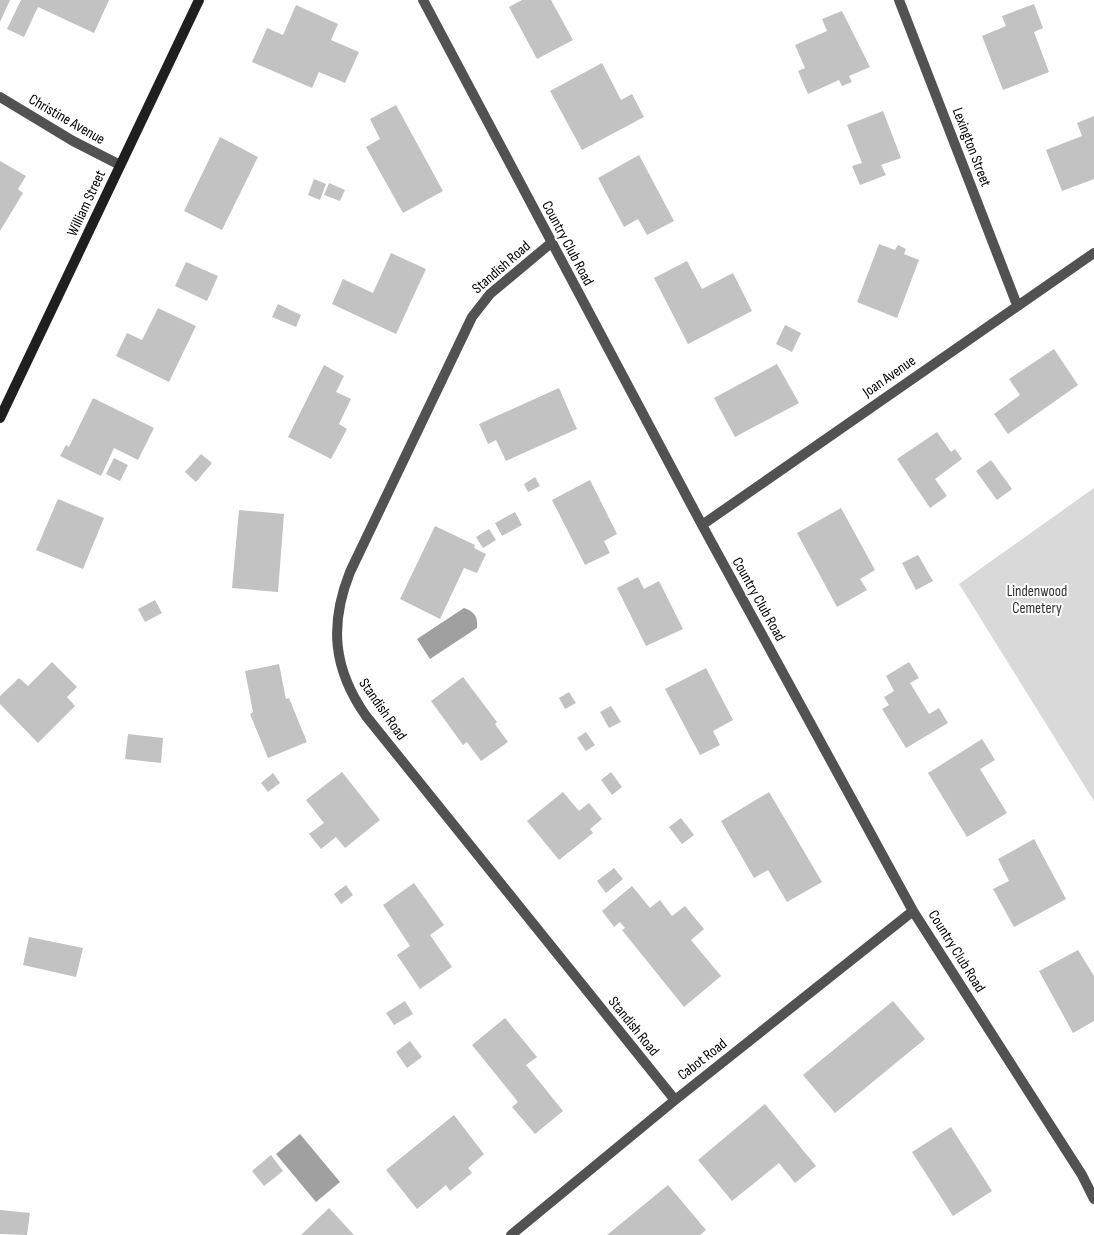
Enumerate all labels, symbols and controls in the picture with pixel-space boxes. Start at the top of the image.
street label: Christine Avenue [25,90,108,149]
street label: Lexington Street [948,105,995,190]
street label: William Street [63,167,110,239]
street label: Country Club Road [537,198,598,289]
street label: Standish Road [468,237,534,298]
street label: Joan Avenue [858,351,920,402]
street label: Country Club Road [728,554,789,645]
park label: Lindenwood Cemetery [1007,582,1067,618]
street label: Standish Road [354,675,411,744]
street label: Country Club Road [924,907,989,996]
street label: Standish Road [604,993,663,1060]
street label: Cabot Road [674,1034,731,1084]

